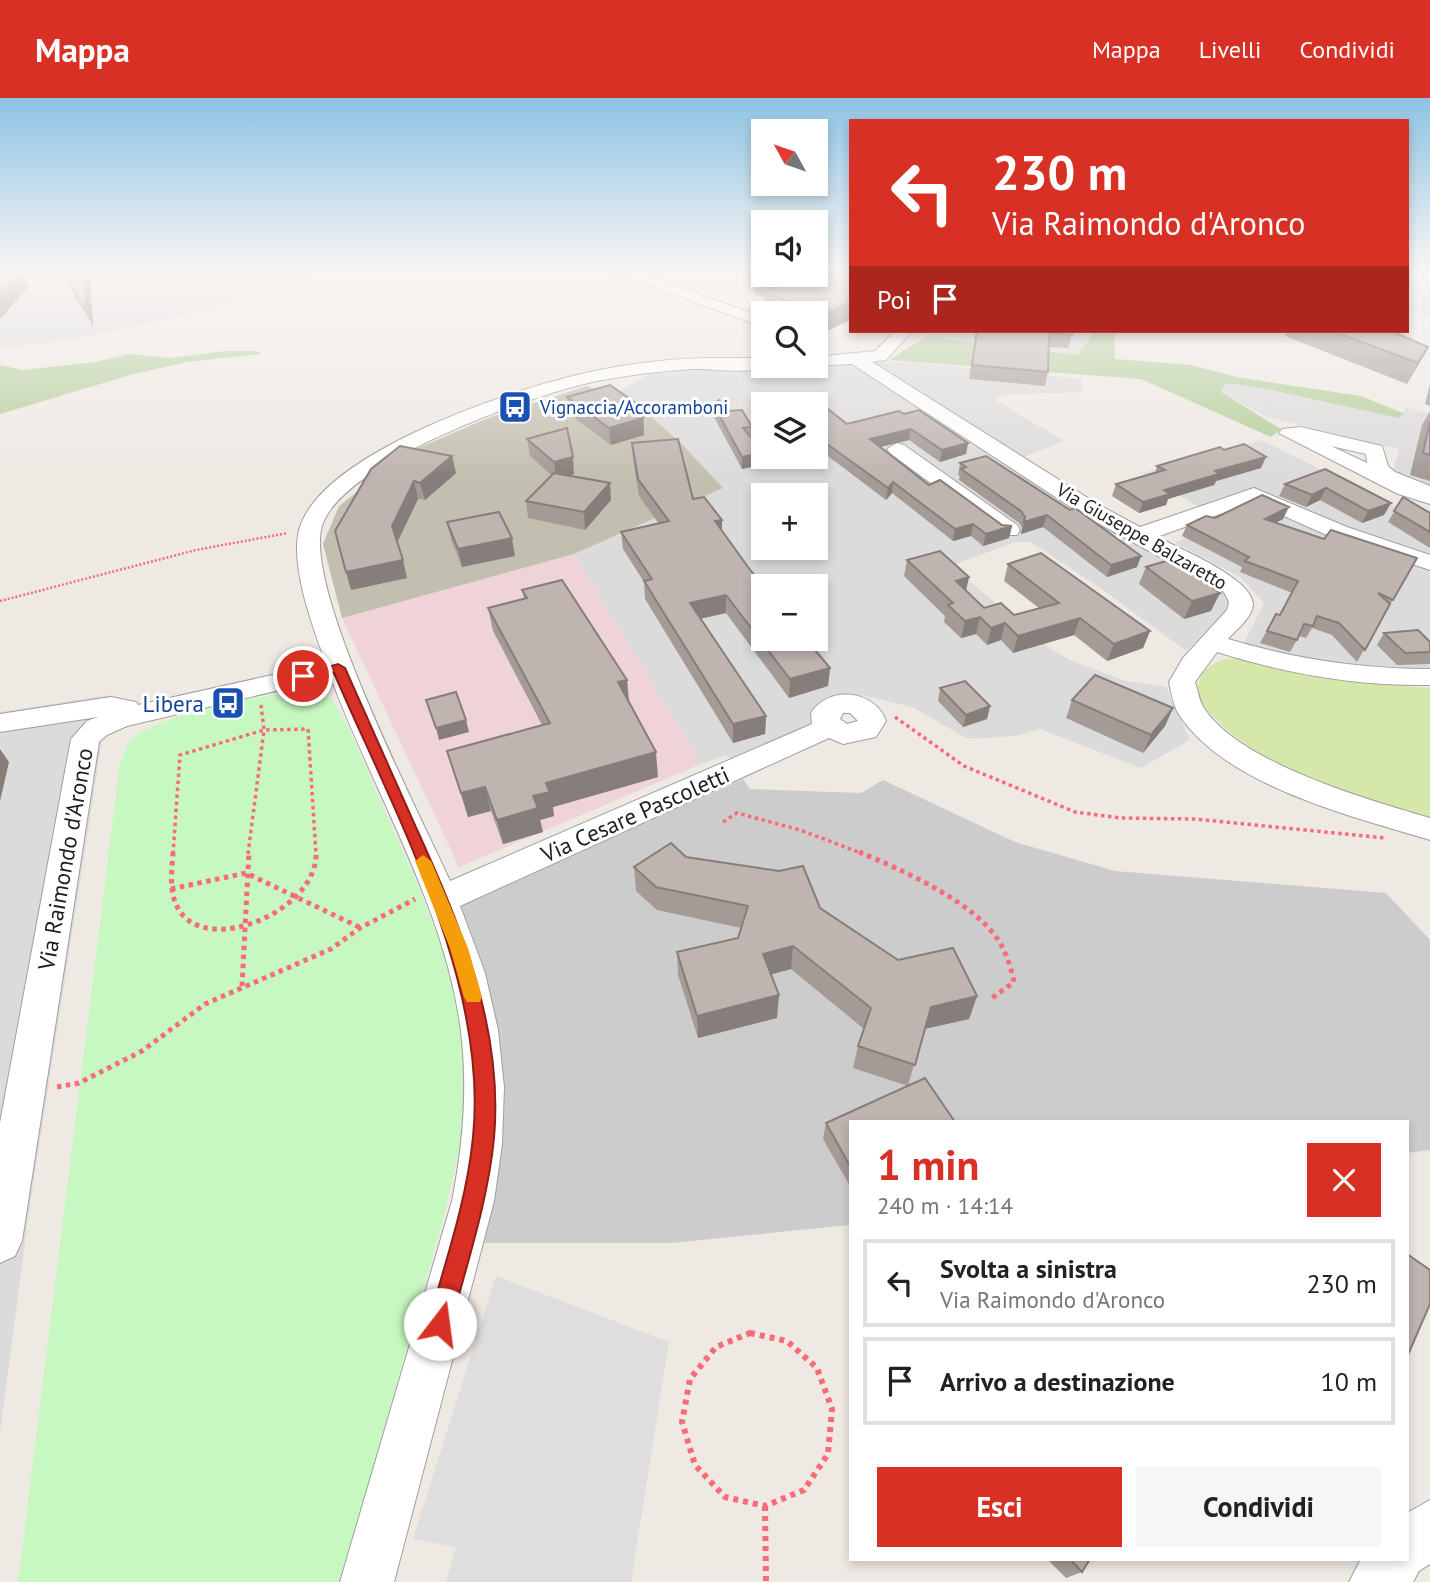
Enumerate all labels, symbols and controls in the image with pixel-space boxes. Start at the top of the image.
text: Mappa [35,28,130,71]
text: Mappa [1092,34,1161,65]
text: Livelli [1199,34,1261,65]
text: Condividi [1299,34,1395,65]
north arrow [751,119,828,196]
map controls [751,119,828,651]
text: 230 m [992,140,1127,204]
icon: left [877,147,968,238]
text: Via Raimondo d'Aronco [992,202,1305,244]
button: sound [751,210,828,287]
icon: arrive [926,280,964,318]
text: Poi [877,283,912,316]
button: search [751,301,828,378]
bus stop icon: Vignaccia/Accoramboni [496,388,534,426]
button: layers [751,392,828,469]
place label: Vignaccia/Accoramboni [539,395,728,419]
street label: Via Giuseppe Balzaretto [1051,477,1232,595]
button: + [751,483,828,560]
button: − [751,574,828,651]
pin [273,646,333,706]
icon: arrive [284,657,322,695]
bus stop icon: Libera [209,684,247,722]
place label: Libera [143,689,204,718]
street label: Via Raimondo d'Aronco [31,746,99,973]
street label: Via Cesare Pascoletti [535,759,734,869]
text: 1 min [877,1137,979,1192]
button: close [1307,1143,1381,1217]
text: 240 m · 14:14 [877,1191,1013,1220]
text: Svolta a sinistra [940,1252,1117,1285]
icon: left [881,1264,919,1302]
text: 230 m [1306,1267,1377,1300]
text: Via Raimondo d'Aronco [940,1285,1165,1314]
position arrow [403,1287,477,1361]
icon: arrive [881,1362,919,1400]
text: Arrivo a destinazione [940,1365,1175,1398]
text: 10 m [1321,1365,1377,1398]
button: Esci [877,1467,1122,1547]
button: Condividi [1136,1467,1381,1547]

